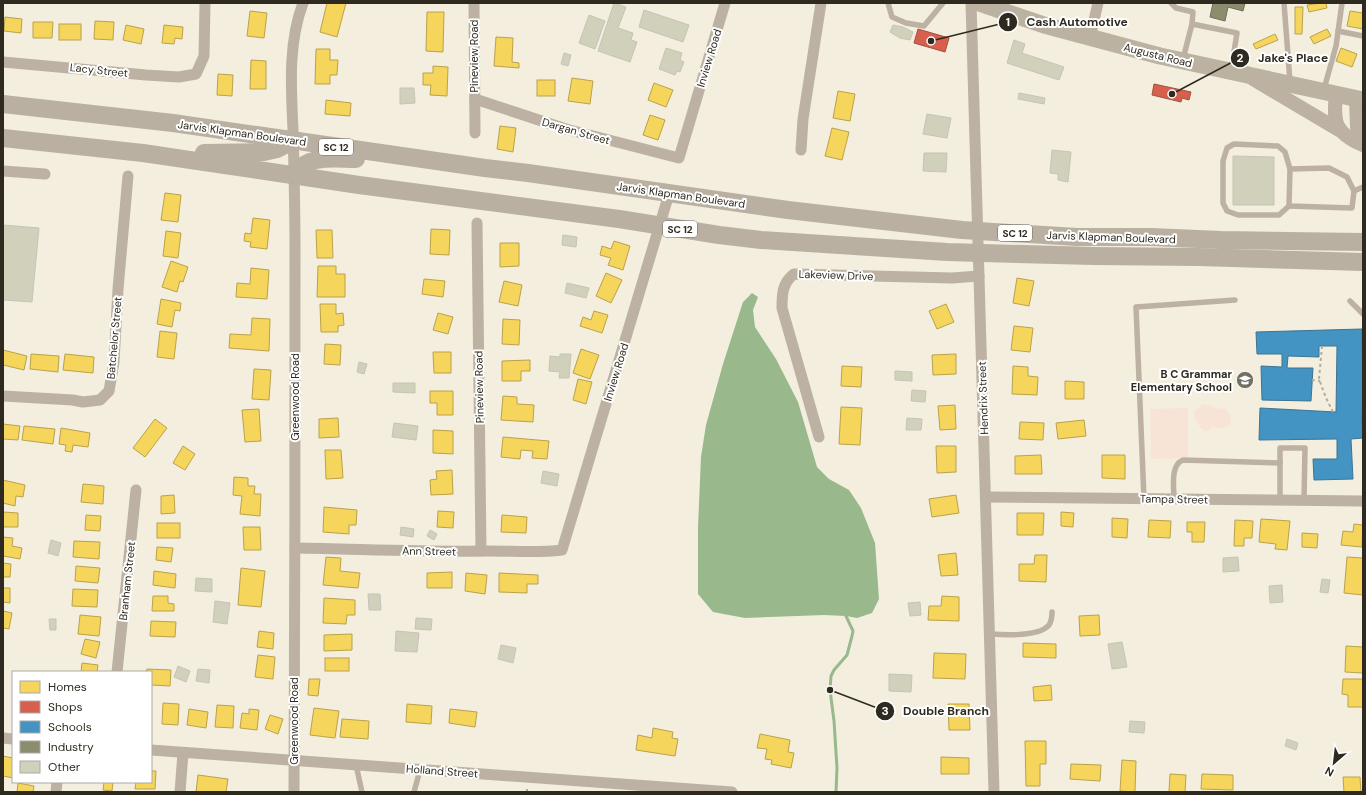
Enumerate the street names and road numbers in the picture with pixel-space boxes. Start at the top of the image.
street label: Pineview Road [467,20,481,92]
street label: Inview Road [694,27,725,89]
street label: Augusta Road [1122,40,1194,70]
street label: Lacy Street [69,60,129,80]
street label: Dargan Street [540,115,612,147]
street label: Jarvis Klapman Boulevard [177,117,307,149]
road number: SC 12 [319,139,353,155]
street label: Jarvis Klapman Boulevard [616,179,746,211]
road number: SC 12 [663,221,697,237]
road number: SC 12 [998,225,1032,241]
street label: Jarvis Klapman Boulevard [1046,228,1176,246]
street label: Lakeview Drive [798,267,874,283]
street label: Batchelor Street [103,296,125,380]
street label: Inview Road [601,341,632,403]
street label: Pineview Road [471,350,487,423]
street label: Greenwood Road [288,353,302,441]
street label: Hendrix Street [975,361,991,435]
street label: Tampa Street [1140,491,1208,507]
street label: Branham Street [116,541,138,621]
street label: Ann Street [402,544,456,558]
street label: Greenwood Road [287,677,301,765]
street label: Holland Street [405,761,479,781]

